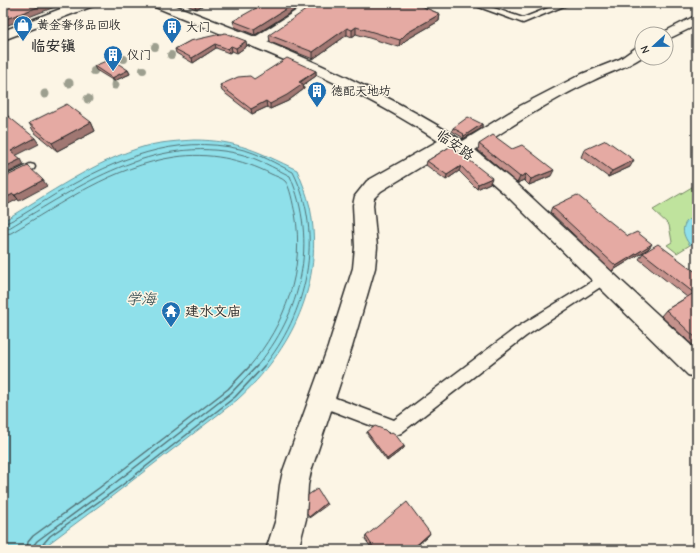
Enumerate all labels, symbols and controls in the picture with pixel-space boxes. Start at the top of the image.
shop icon: 黄金奢侈品回收 [12,14,34,42]
building icon: 大门 [161,16,183,44]
place label: 黄金奢侈品回收 [37,18,121,32]
place label: 大门 [186,20,210,34]
north arrow [634,26,674,66]
district label: 临安镇 [30,37,76,55]
building icon: 仪门 [102,44,124,72]
text: N [638,44,653,55]
place label: 仪门 [127,48,151,62]
building icon: 德配天地坊 [306,80,328,108]
place label: 德配天地坊 [331,84,391,98]
street label: 临安路 [433,126,477,164]
water label: 学海 [126,290,158,308]
temple icon: 建水文庙 [160,300,182,328]
place label: 建水文庙 [185,303,241,320]

